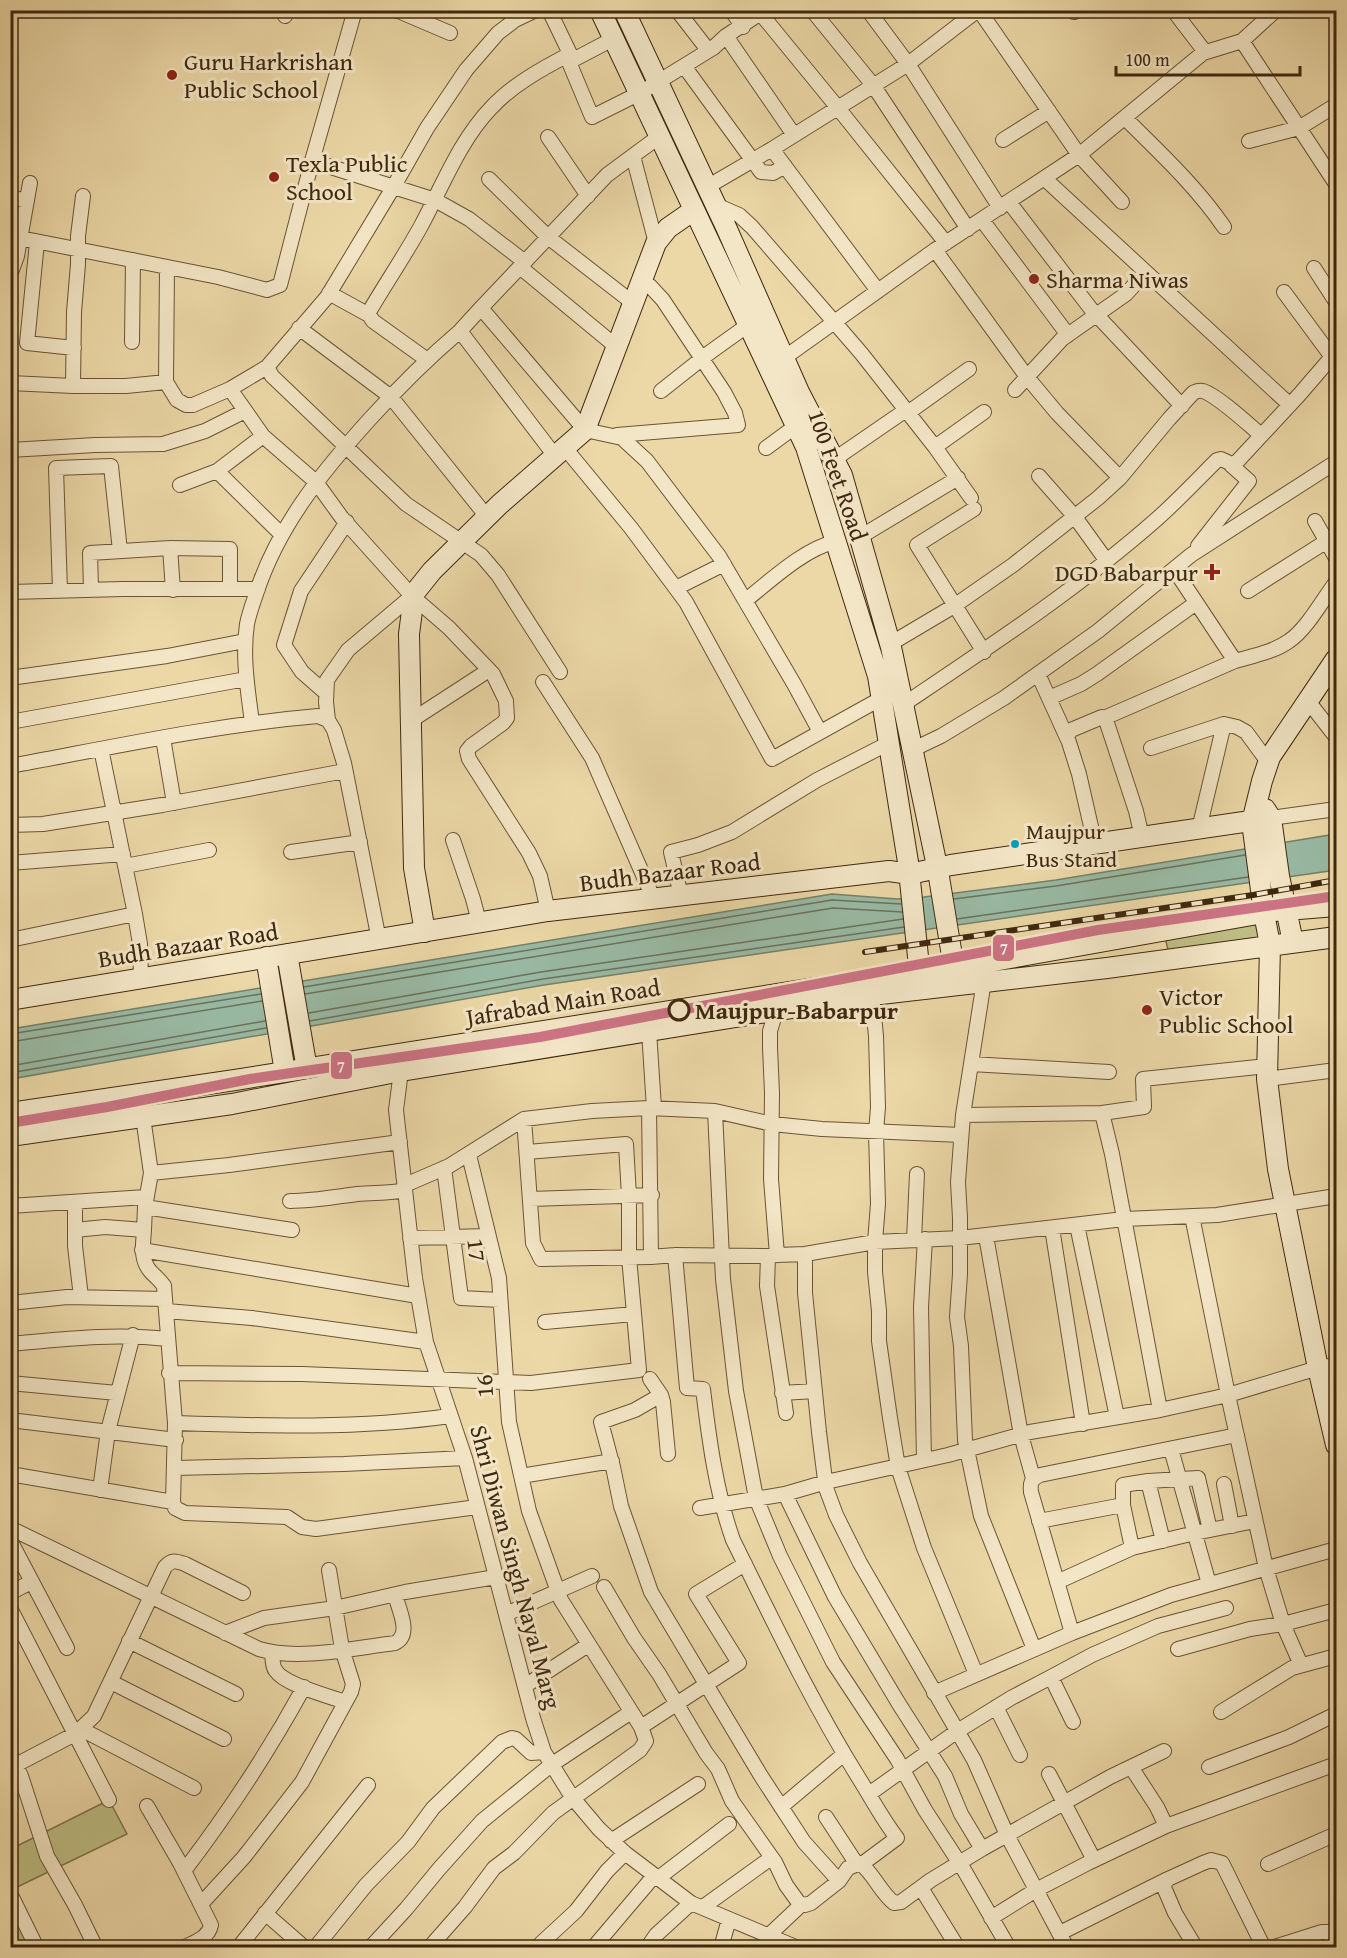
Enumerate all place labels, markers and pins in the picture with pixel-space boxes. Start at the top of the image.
place label: Guru Harkrishan Public School [184,44,354,107]
marker: Guru Harkrishan Public School [165,68,179,82]
place label: Texla Public School [286,146,408,209]
marker: Texla Public School [267,170,281,184]
place label: Sharma Niwas [1046,262,1189,297]
marker: Sharma Niwas [1027,272,1041,286]
place label: DGD Babarpur [1055,555,1198,590]
marker: DGD Babarpur [1203,563,1221,581]
place label: Maujpur Bus Stand [1026,815,1117,875]
marker: Maujpur Bus Stand [1009,838,1021,850]
place label: Victor Public School [1159,979,1294,1042]
place label: Maujpur-Babarpur [695,993,898,1028]
marker: Maujpur-Babarpur [668,999,690,1021]
marker: Victor Public School [1140,1003,1154,1017]

